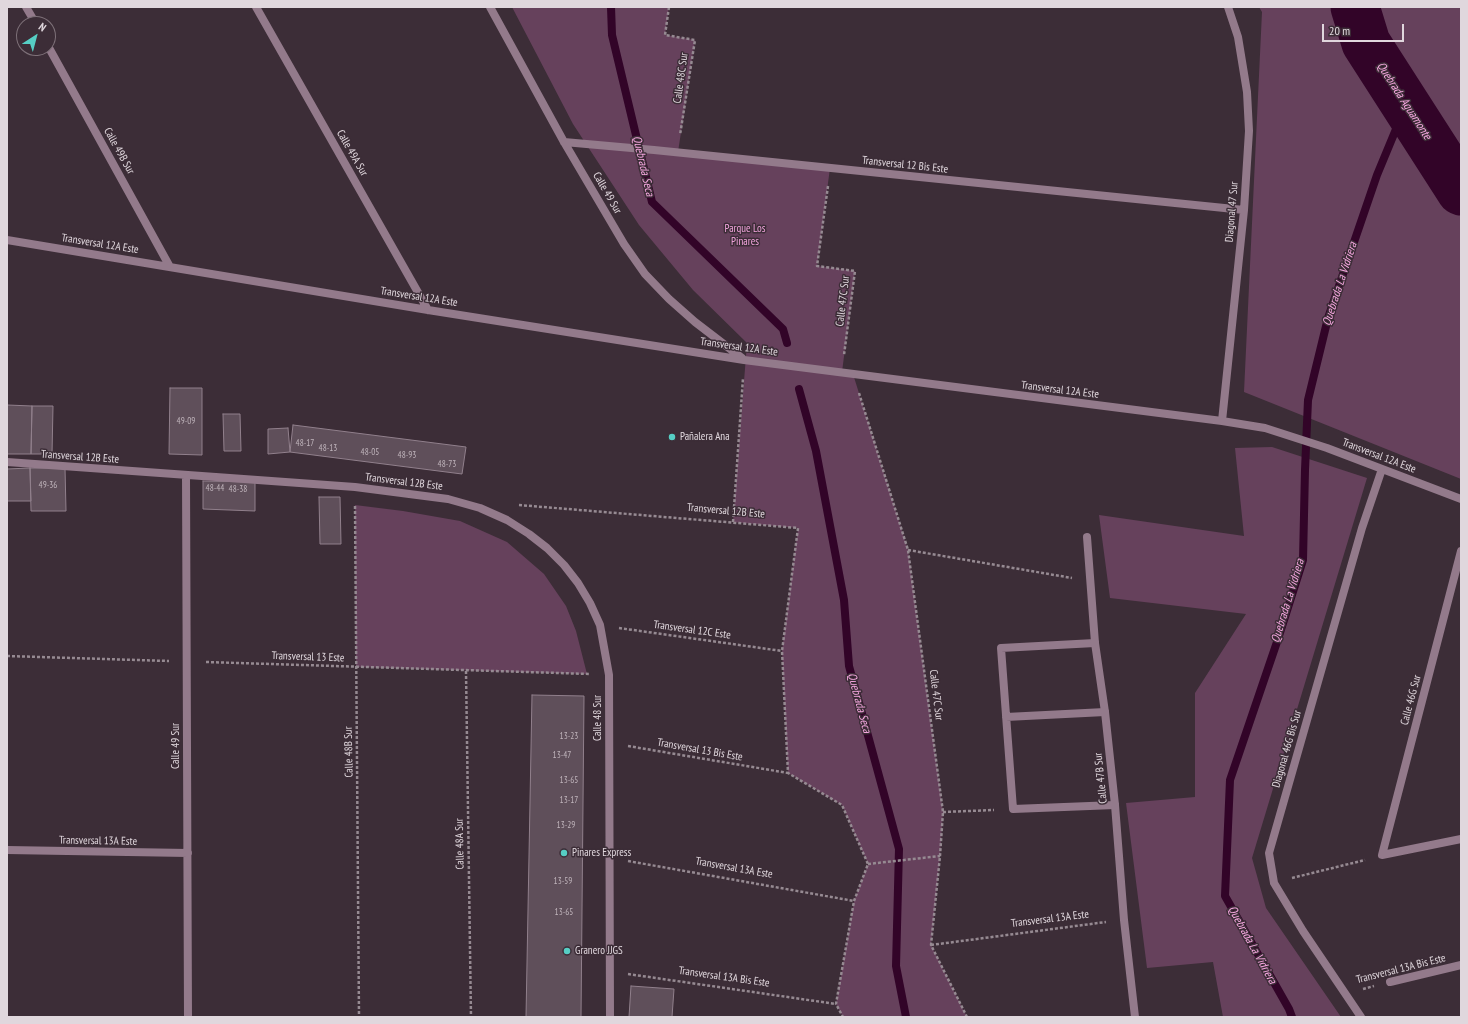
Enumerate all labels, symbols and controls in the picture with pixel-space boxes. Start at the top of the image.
north arrow [16,16,56,56]
scale bar [1324,16,1406,42]
text: N [36,20,49,35]
text: 20 m [1329,23,1350,38]
street label: Calle 48C Sur [671,52,691,104]
water label: Quebrada Aguamonte [1374,59,1434,143]
street label: Calle 49B Sur [101,125,137,177]
street label: Calle 49A Sur [333,128,371,178]
water label: Quebrada Seca [629,134,657,198]
street label: Transversal 12 Bis Este [861,154,949,176]
street label: Calle 49 Sur [590,170,624,216]
street label: Diagonal 47 Sur [1223,181,1241,243]
park label: Parque Los Pinares [724,222,766,248]
street label: Transversal 12A Este [60,231,140,257]
water label: Quebrada La Vidriera [1320,240,1360,328]
street label: Calle 47C Sur [833,275,853,327]
street label: Transversal 12A Este [379,284,459,310]
street label: Transversal 12A Este [699,335,779,359]
street label: Transversal 12A Este [1020,379,1100,401]
house number: 49-09 [177,416,195,426]
place label: Pañalera Ana [680,430,730,444]
marker: Pañalera Ana [667,432,677,442]
street label: Transversal 12A Este [1340,436,1418,476]
house number: 48-17 [296,438,314,448]
house number: 48-13 [319,443,337,453]
house number: 48-05 [361,447,379,457]
street label: Transversal 12B Este [41,448,119,466]
house number: 48-93 [398,450,416,460]
house number: 48-73 [438,459,456,469]
street label: Transversal 12B Este [364,471,444,493]
house number: 49-36 [39,480,57,490]
house number: 48-44 [206,483,224,493]
house number: 48-38 [229,484,247,494]
street label: Transversal 12B Este [687,501,765,521]
water label: Quebrada La Vidriera [1268,557,1308,645]
street label: Transversal 12C Este [652,618,732,642]
street label: Transversal 13 Este [271,649,345,665]
street label: Calle 47C Sur [926,669,946,721]
water label: Quebrada Seca [844,671,874,735]
street label: Calle 46G Sur [1398,673,1424,727]
street label: Calle 48 Sur [591,695,605,741]
street label: Diagonal 46G Bis Sur [1270,709,1304,789]
street label: Calle 49 Sur [169,723,183,769]
street label: Calle 48B Sur [342,726,356,778]
house number: 13-23 [560,731,578,741]
street label: Transversal 13 Bis Este [656,736,744,764]
house number: 13-47 [553,750,571,760]
street label: Calle 47B Sur [1092,752,1110,804]
house number: 13-65 [560,775,578,785]
house number: 13-17 [560,795,578,805]
street label: Calle 48A Sur [453,818,467,870]
house number: 13-29 [557,820,575,830]
street label: Transversal 13A Este [59,834,137,848]
place label: Pinares Express [572,846,631,860]
marker: Pinares Express [559,848,569,858]
street label: Transversal 13A Este [694,855,774,881]
house number: 13-59 [554,876,572,886]
water label: Quebrada La Vidriera [1225,903,1279,987]
house number: 13-65 [555,907,573,917]
street label: Transversal 13A Este [1010,908,1090,930]
place label: Granero JJGS [575,944,623,958]
marker: Granero JJGS [562,946,572,956]
street label: Transversal 13A Bis Este [1355,951,1447,987]
street label: Transversal 13A Bis Este [678,964,770,990]

